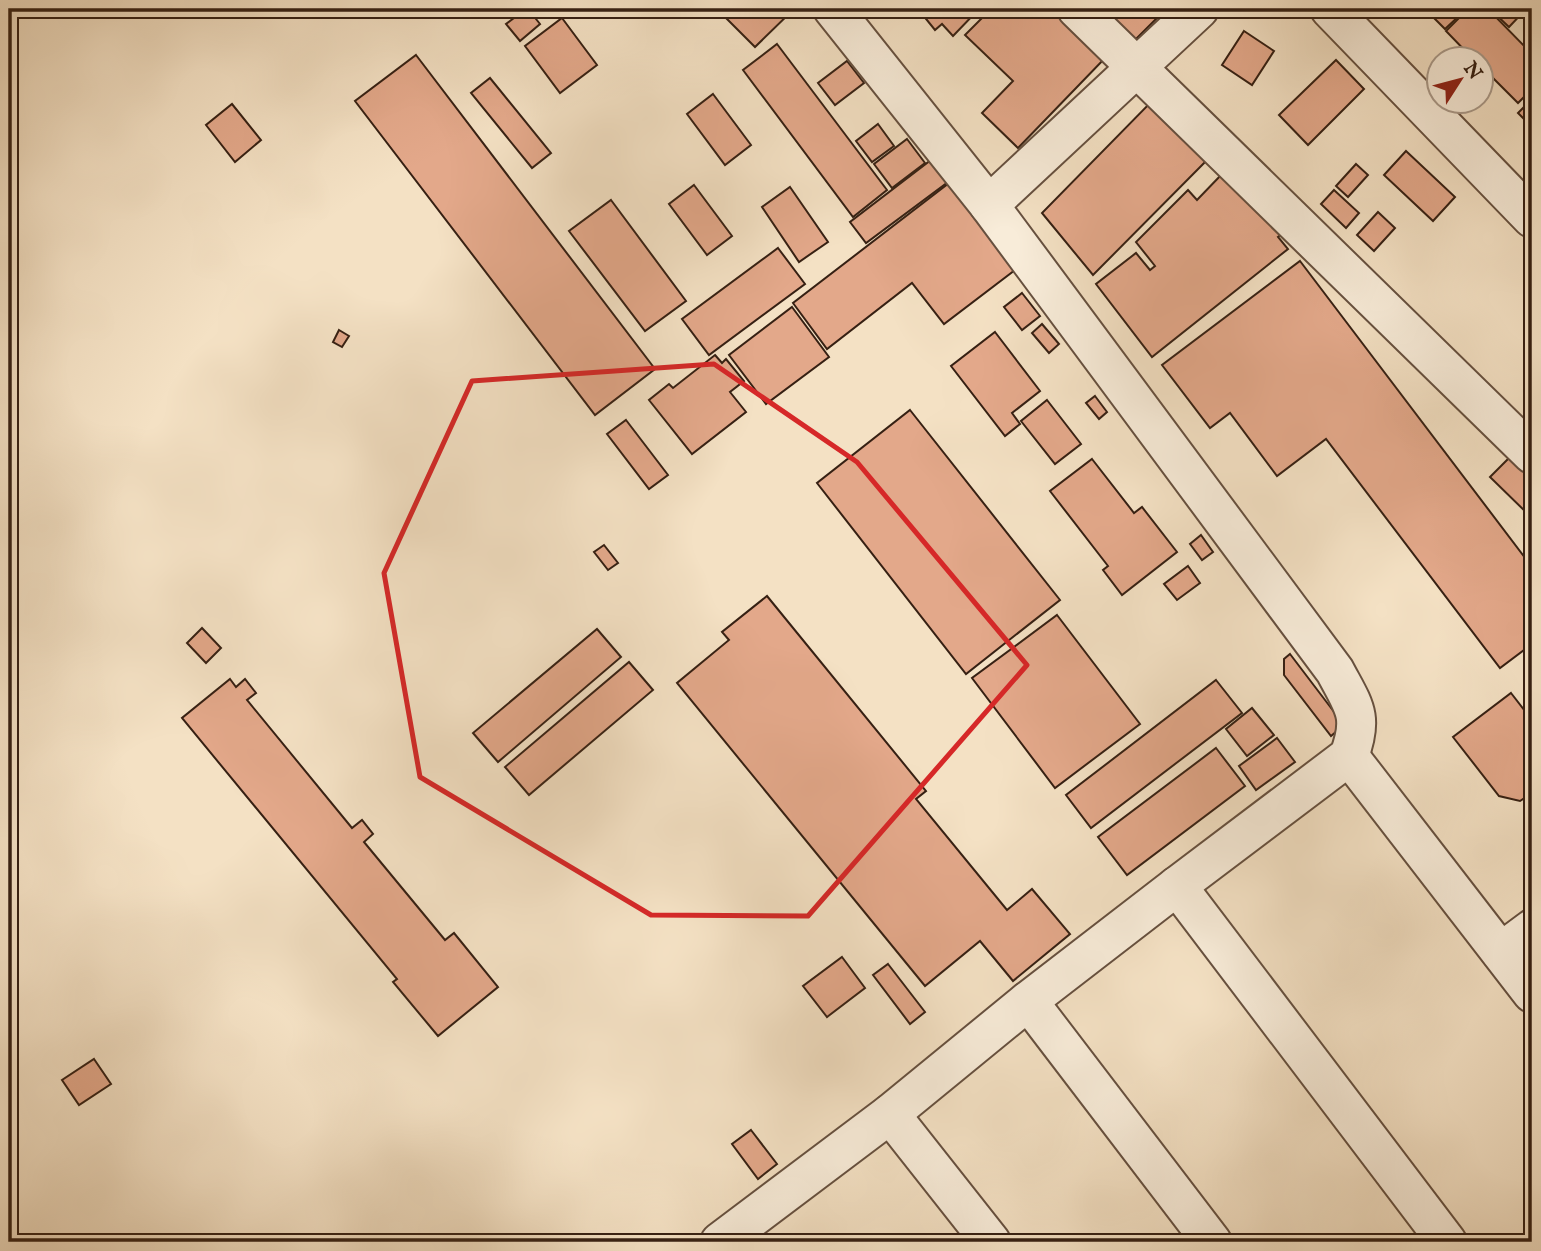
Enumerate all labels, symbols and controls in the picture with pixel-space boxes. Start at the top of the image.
north arrow [1426,46,1496,116]
text: N [1457,57,1487,85]

